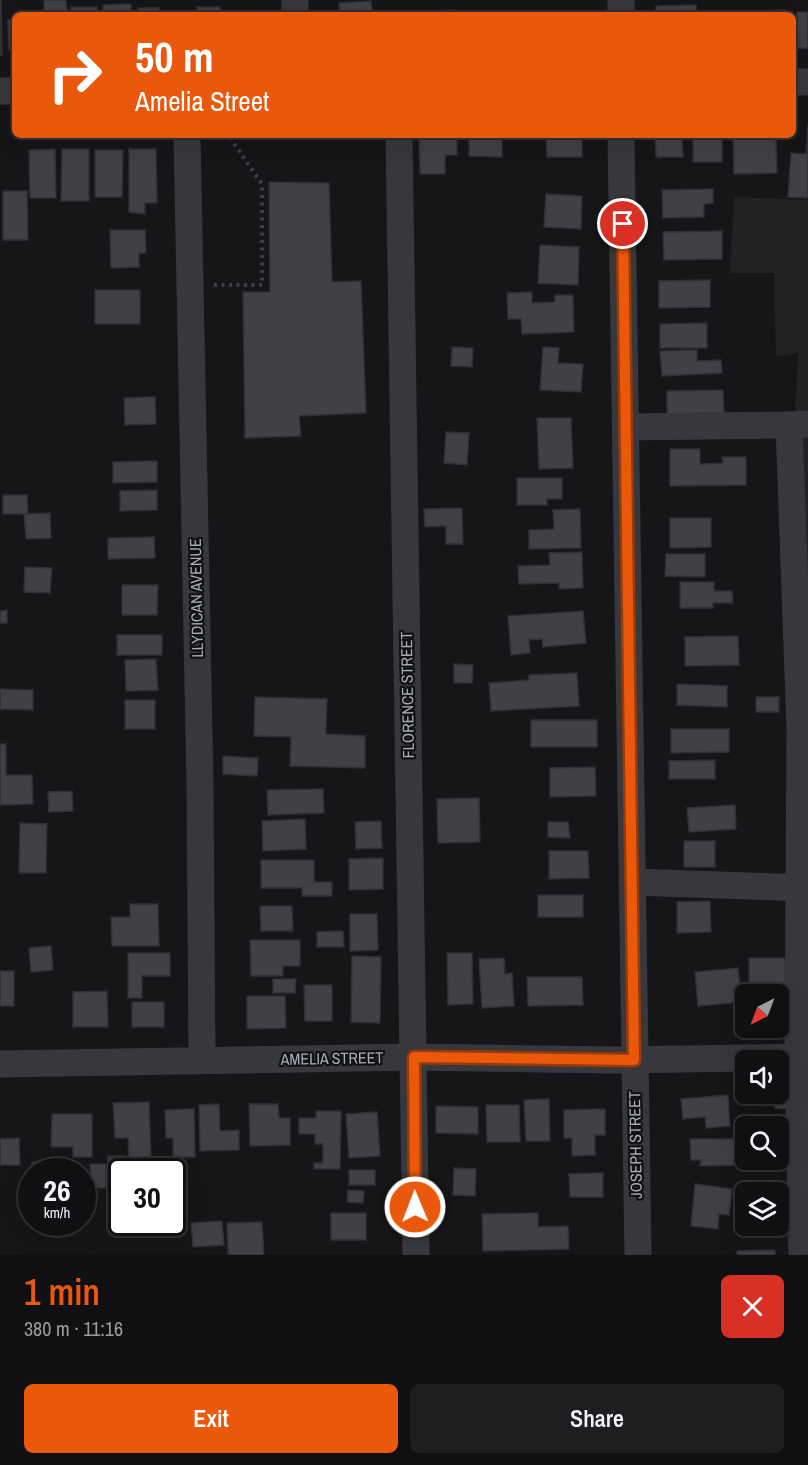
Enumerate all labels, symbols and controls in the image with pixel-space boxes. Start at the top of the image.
text: 50 m [135,29,214,85]
icon: right [36,36,114,114]
text: Amelia Street [135,83,269,119]
pin [597,198,648,249]
icon: arrive [606,207,639,240]
street label: LLYDICAN AVENUE [184,538,208,658]
street label: FLORENCE STREET [395,631,419,759]
north arrow [735,984,789,1038]
map controls [735,984,789,1236]
street label: AMELIA STREET [279,1046,384,1070]
button: sound [735,1050,789,1104]
street label: JOSEPH STREET [623,1091,647,1199]
button: search [735,1116,789,1170]
speed limit sign: 30 [108,1158,186,1236]
text: 26 [43,1170,71,1210]
position arrow [383,1175,447,1239]
button: layers [735,1182,789,1236]
text: km/h [44,1202,70,1223]
text: 1 min [24,1268,100,1316]
button: close [721,1275,784,1338]
text: 380 m · 11:16 [24,1315,123,1342]
button: Exit [24,1384,398,1453]
button: Share [410,1384,784,1453]

